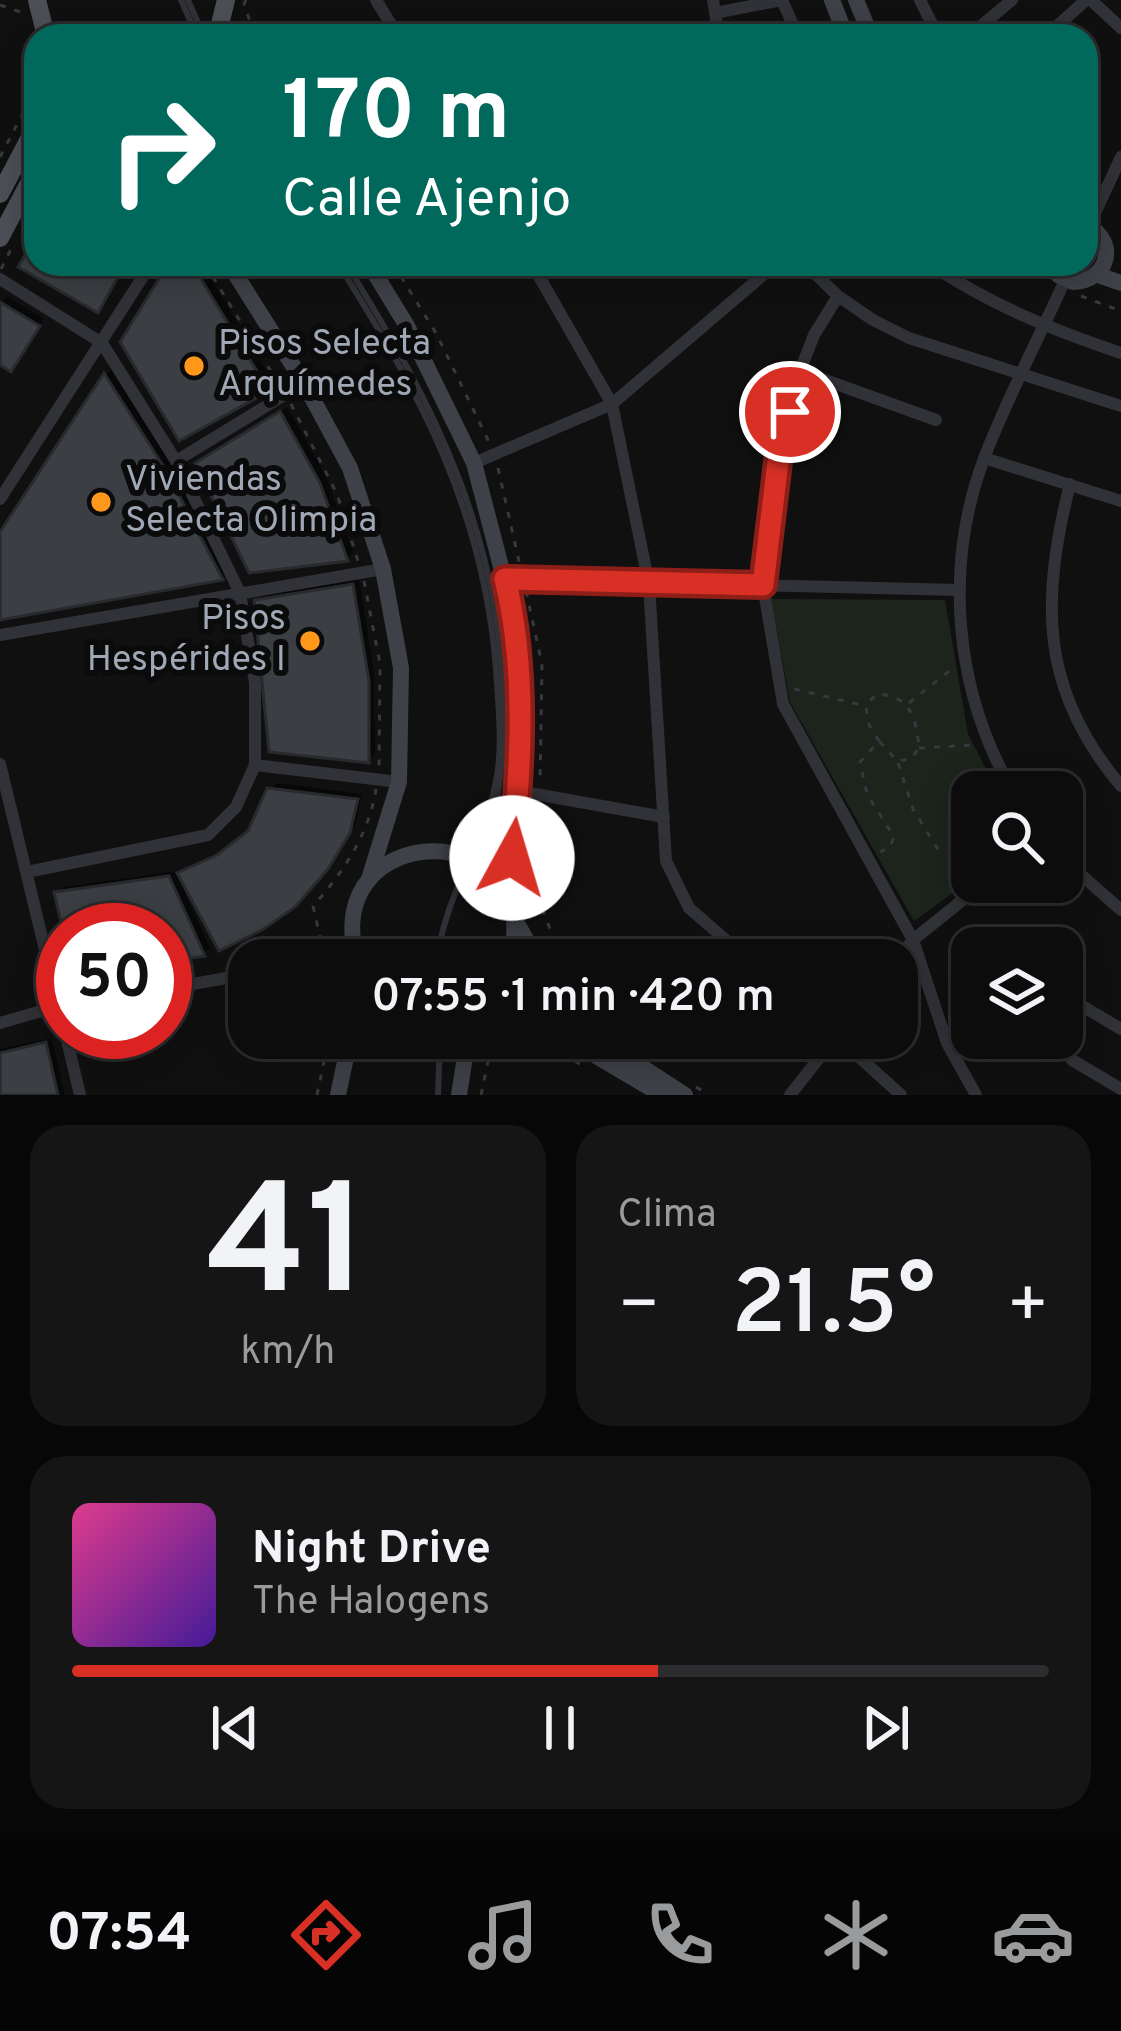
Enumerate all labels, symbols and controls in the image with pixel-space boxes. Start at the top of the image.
text: 170 m [282,63,510,169]
icon: right [84,72,240,228]
text: Calle Ajenjo [282,167,572,236]
place label: Pisos Selecta Arquímedes [218,322,431,409]
marker: Pisos Selecta Arquímedes [181,353,207,379]
pin [739,361,841,463]
icon: arrive [757,379,823,445]
place label: Viviendas Selecta Olimpia [125,458,377,545]
marker: Viviendas Selecta Olimpia [88,489,114,515]
place label: Pisos Hespérides I [87,597,286,684]
marker: Pisos Hespérides I [297,628,323,654]
map controls [951,771,1083,1059]
button: search [951,771,1083,903]
position arrow [449,795,575,921]
speed limit sign: 50 [36,903,192,1059]
button: layers [951,927,1083,1059]
text: 07:55 · 1 min · 420 m [371,970,775,1027]
text: 41 [206,1152,369,1350]
text: Clima [618,1192,717,1241]
text: 21.5° [731,1252,935,1365]
text: − [618,1267,660,1350]
text: + [1006,1267,1049,1350]
text: km/h [240,1329,335,1378]
text: Night Drive [252,1522,491,1579]
text: The Halogens [252,1579,490,1628]
icon: previous [202,1695,268,1761]
icon: pause [527,1695,593,1761]
icon: next [853,1695,919,1761]
icon: directions [284,1893,368,1977]
icon: music [461,1893,545,1977]
icon: phone [638,1893,722,1977]
icon: climate [814,1893,898,1977]
icon: car [991,1893,1075,1977]
text: 07:54 [46,1901,192,1970]

